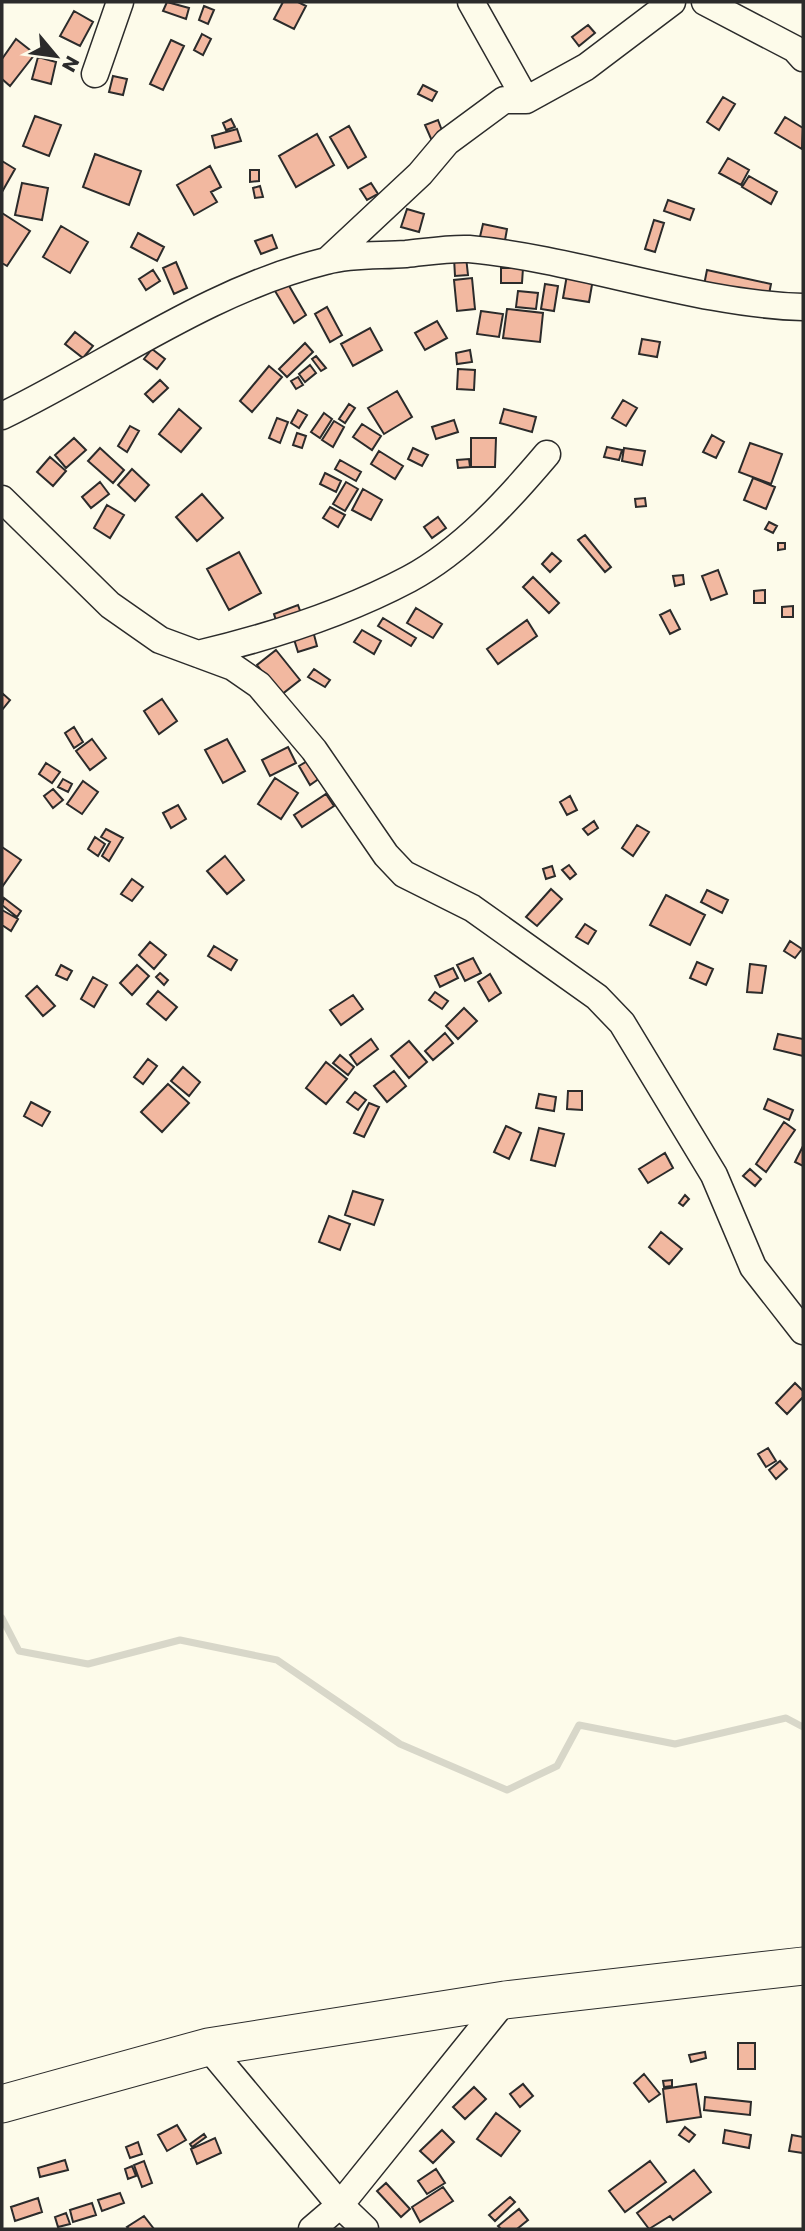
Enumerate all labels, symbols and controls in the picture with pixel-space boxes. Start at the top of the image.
north arrow [21,21,91,91]
text: N [55,51,86,77]

